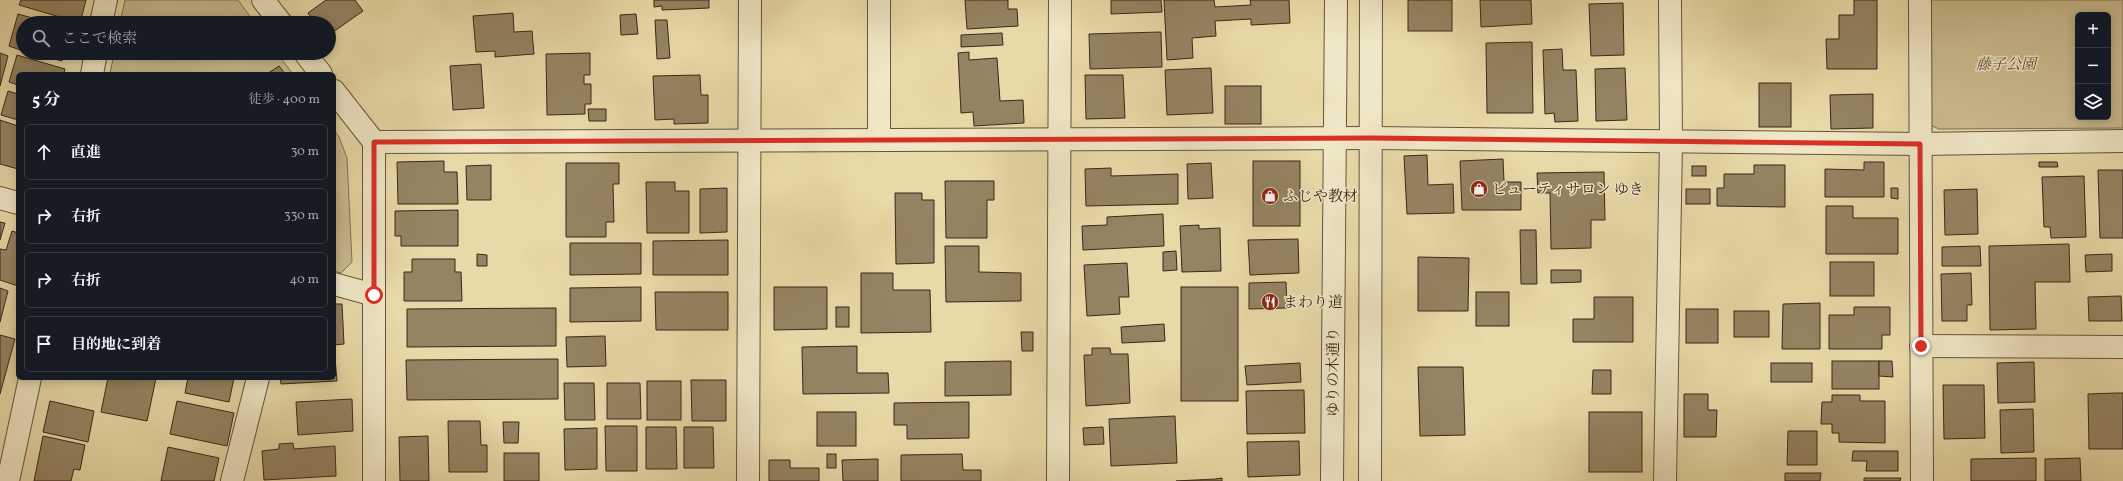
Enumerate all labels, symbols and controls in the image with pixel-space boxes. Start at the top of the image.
map controls [2075,12,2111,120]
button: + [2075,12,2111,48]
search box [16,16,336,60]
icon: search [30,27,52,49]
text: ここで検索 [62,29,137,50]
button: − [2075,48,2111,84]
park label: 藤子公園 [1976,55,2039,76]
button: layers [2075,84,2111,120]
text: 5 分 [32,89,61,112]
text: 徒歩 · 400 m [249,91,320,109]
icon: ahead [33,141,55,163]
text: 直進 [71,143,101,164]
text: 30 m [291,143,319,161]
shop icon: ビューティサロン ゆき [1469,179,1489,199]
place label: ビューティサロン ゆき [1492,180,1644,201]
shop icon: ふじや教材 [1260,186,1280,206]
place label: ふじや教材 [1283,187,1358,208]
icon: right [33,205,55,227]
text: 右折 [71,207,101,228]
text: 330 m [284,207,319,225]
icon: right [33,269,55,291]
text: 右折 [71,271,101,292]
text: 40 m [290,271,319,289]
route start [365,286,383,304]
restaurant icon: まわり道 [1260,292,1280,312]
place label: まわり道 [1283,293,1343,314]
street label: ゆりの木通り [1324,327,1345,417]
icon: arrive [33,333,55,355]
text: 目的地に到着 [71,335,161,356]
route end [1912,337,1930,355]

